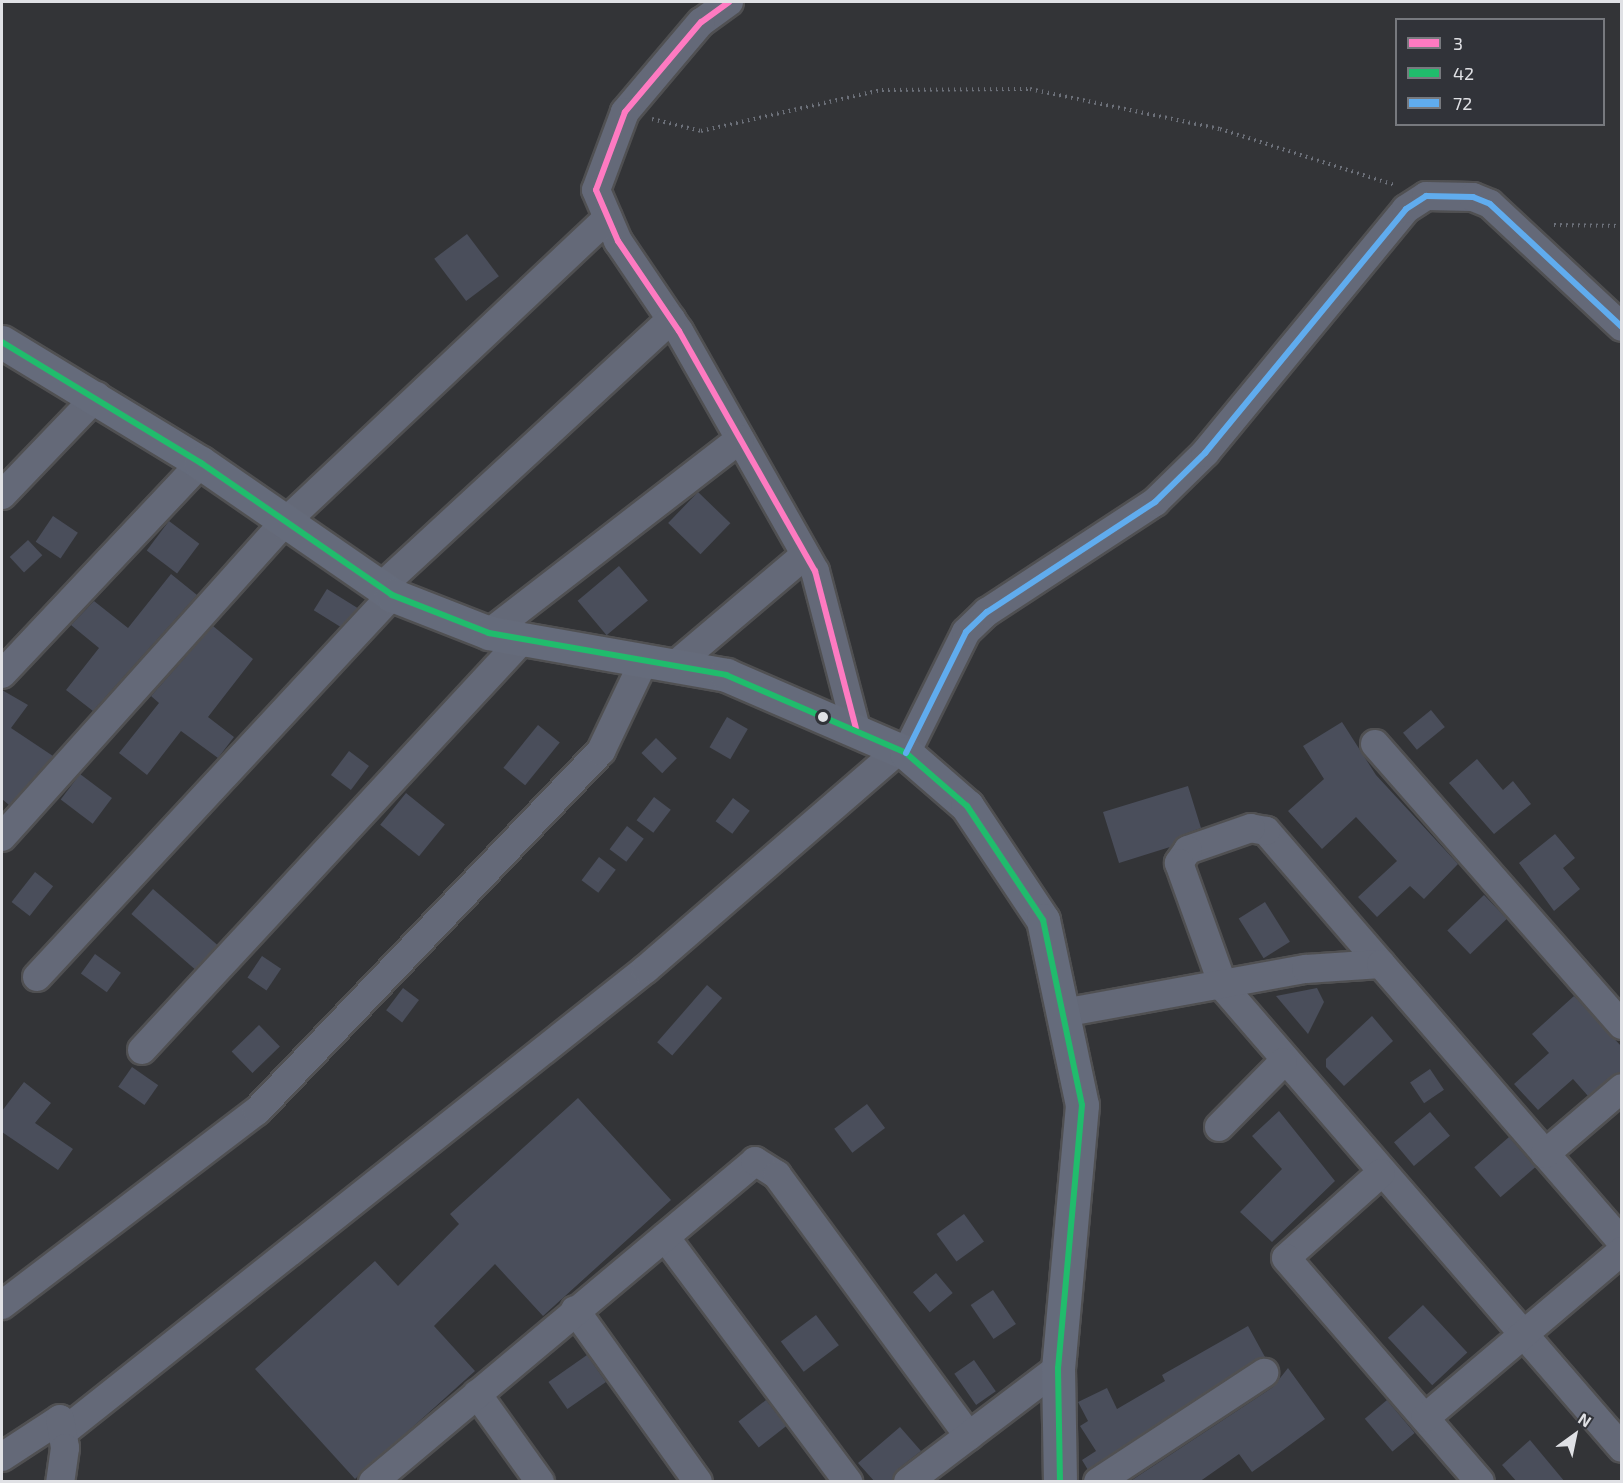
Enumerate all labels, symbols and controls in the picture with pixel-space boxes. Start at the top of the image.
legend [1395,18,1605,126]
text: 3 [1453,32,1463,54]
text: 42 [1453,62,1474,84]
text: 72 [1453,92,1472,114]
unlabelled marker [817,711,829,723]
north arrow [1545,1405,1605,1465]
text: N [1575,1408,1595,1431]

